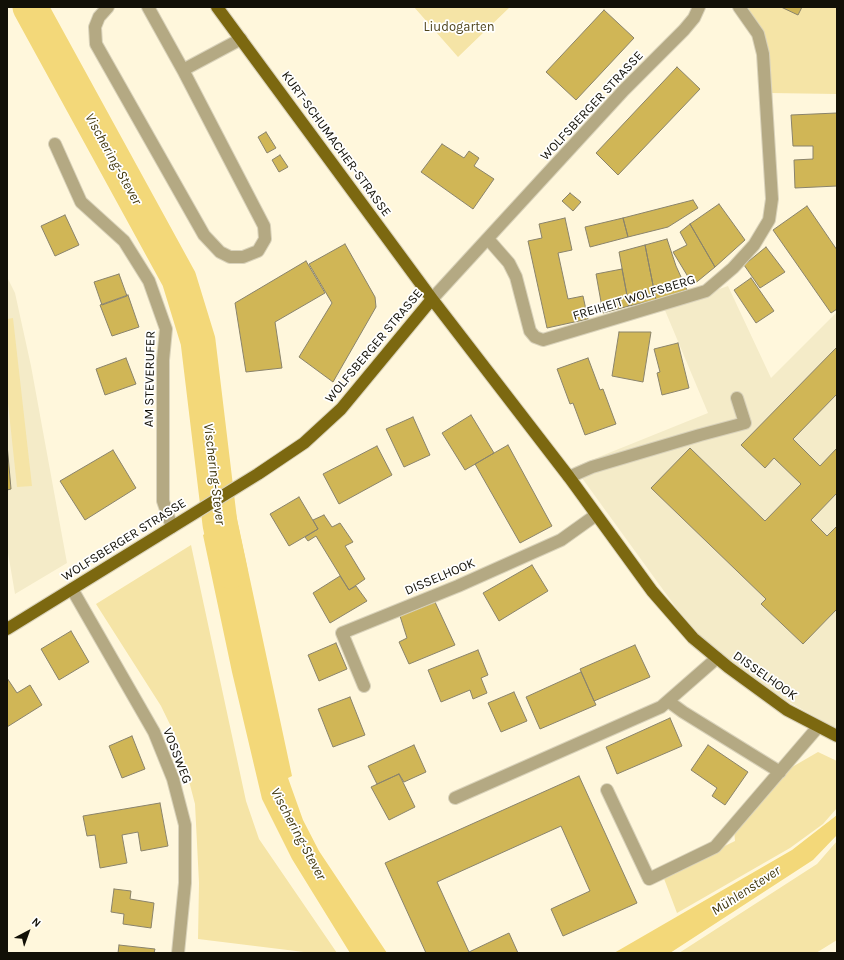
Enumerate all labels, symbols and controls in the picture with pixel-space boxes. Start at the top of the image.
park label: Liudogarten [423,19,495,35]
street label: WOLFSBERGER STRASSE [537,48,647,164]
street label: KURT-SCHUMACHER-STRASSE [278,68,394,220]
water label: Vischering-Stever [81,110,145,208]
street label: FREIHEIT WOLFSBERG [571,272,697,324]
street label: WOLFSBERGER STRASSE [322,286,426,406]
street label: AM STEVERUFER [141,331,159,427]
water label: Vischering-Stever [199,422,229,526]
street label: WOLFSBERGER STRASSE [59,495,189,585]
street label: DISSELHOOK [403,555,477,599]
street label: DISSELHOOK [730,648,800,704]
street label: VOSSWEG [159,726,195,786]
water label: Vischering-Stever [267,785,329,883]
water label: Mühlenstever [708,862,784,920]
north arrow [8,912,48,952]
text: N [29,915,43,930]

